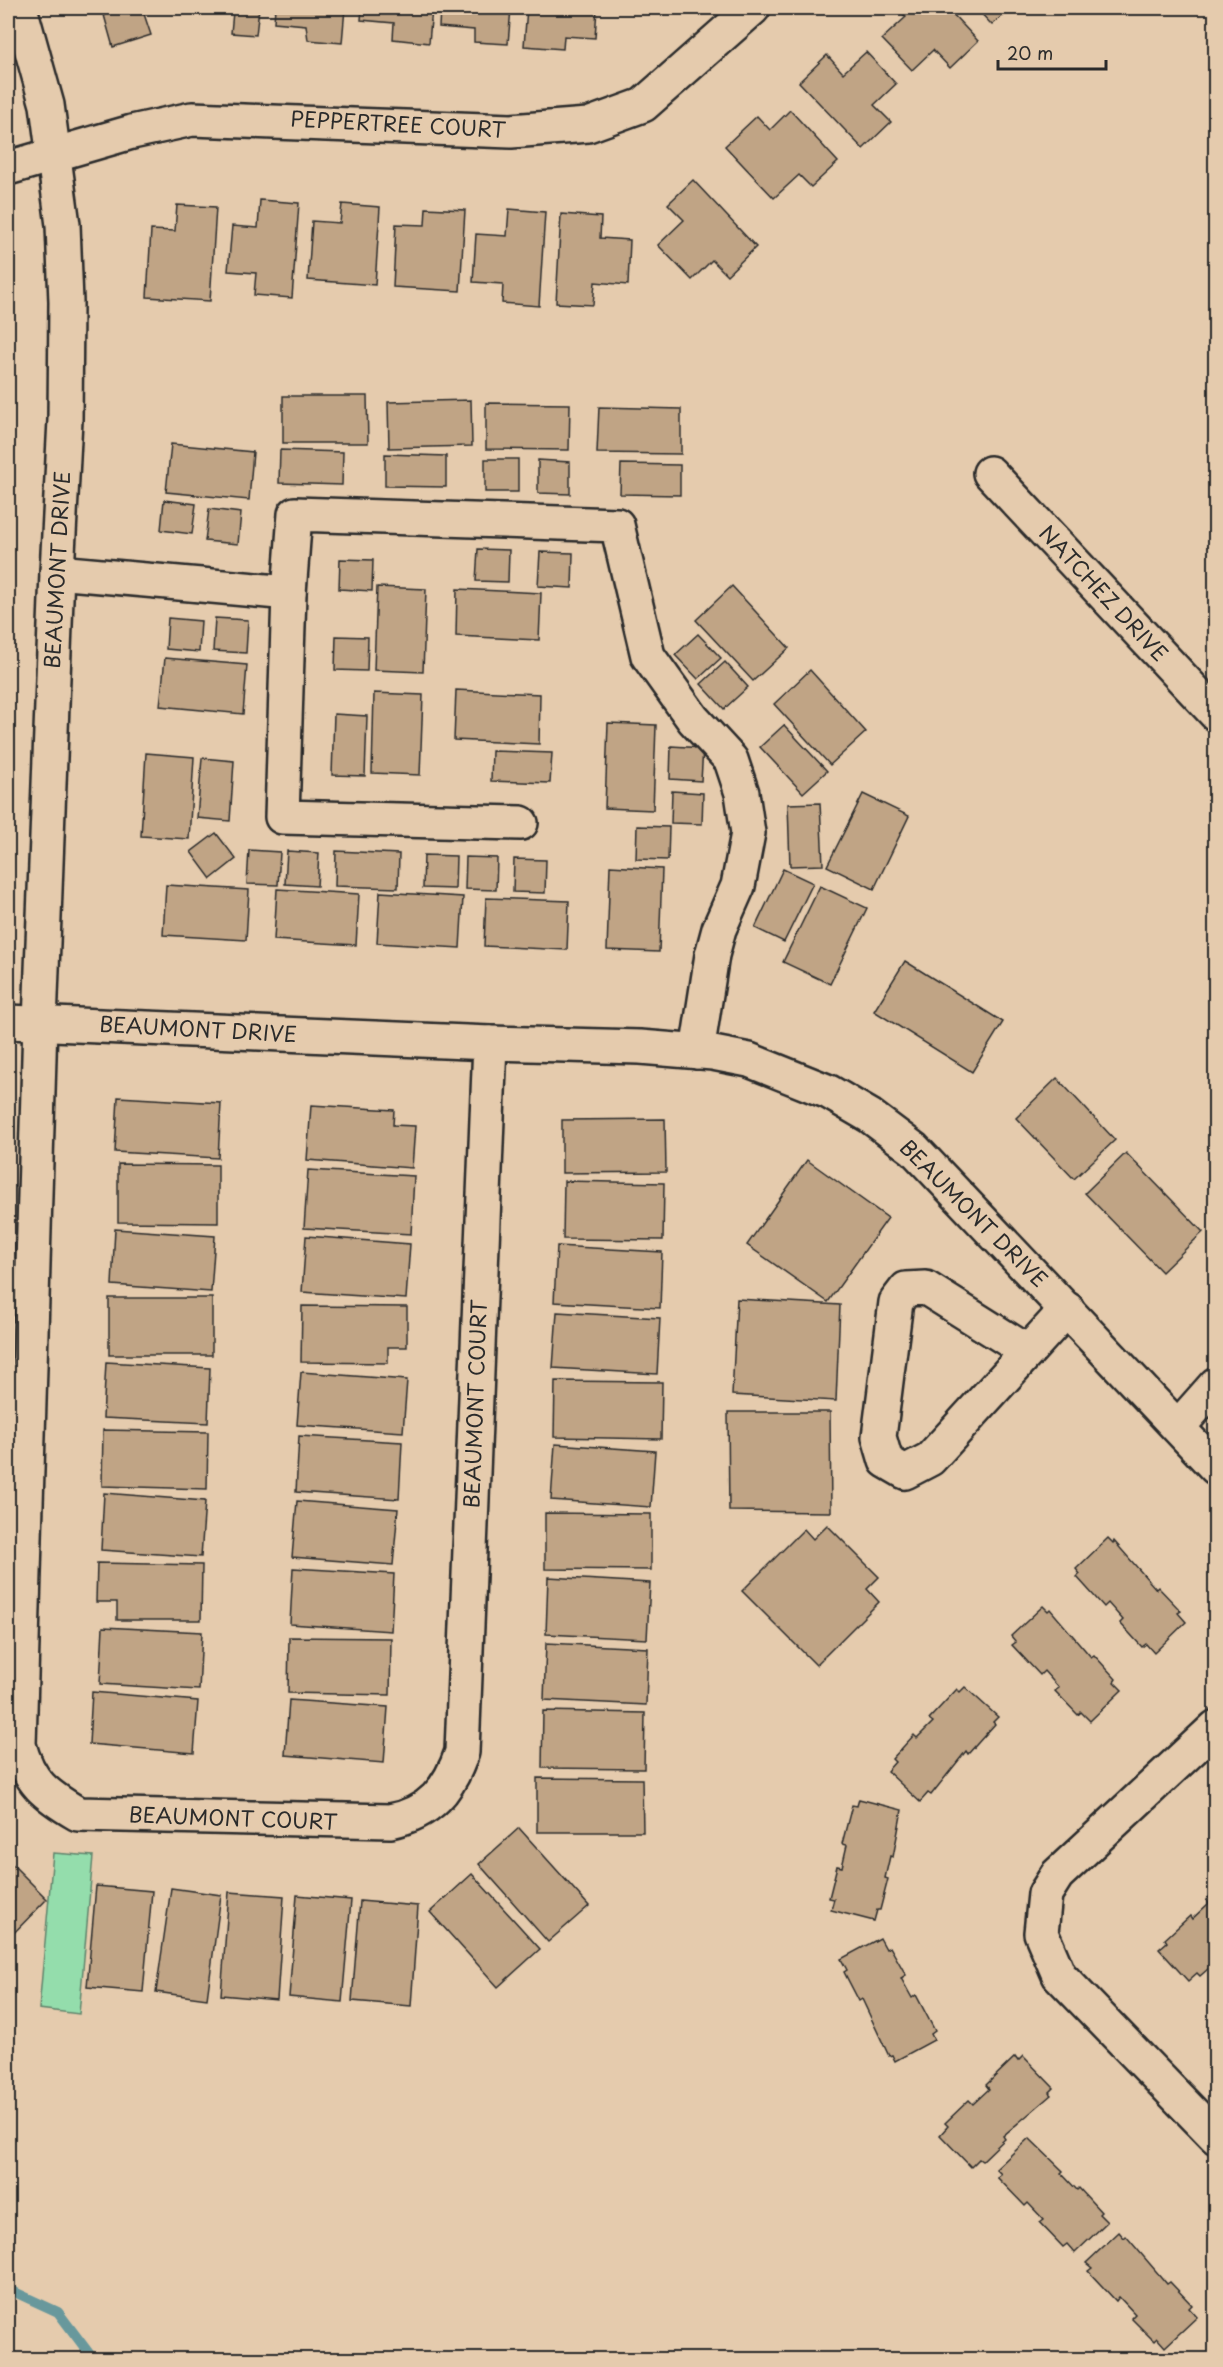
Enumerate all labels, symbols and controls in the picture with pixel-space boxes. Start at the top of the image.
scale bar [998,33,1106,71]
text: 20 m [1007,39,1053,66]
street label: PEPPERTREE COURT [290,101,507,145]
street label: BEAUMONT DRIVE [35,470,77,669]
street label: NATCHEZ DRIVE [1033,517,1176,668]
street label: BEAUMONT DRIVE [99,1007,298,1049]
street label: BEAUMONT DRIVE [893,1131,1056,1294]
street label: BEAUMONT COURT [454,1298,494,1509]
street label: BEAUMONT COURT [128,1797,339,1837]

